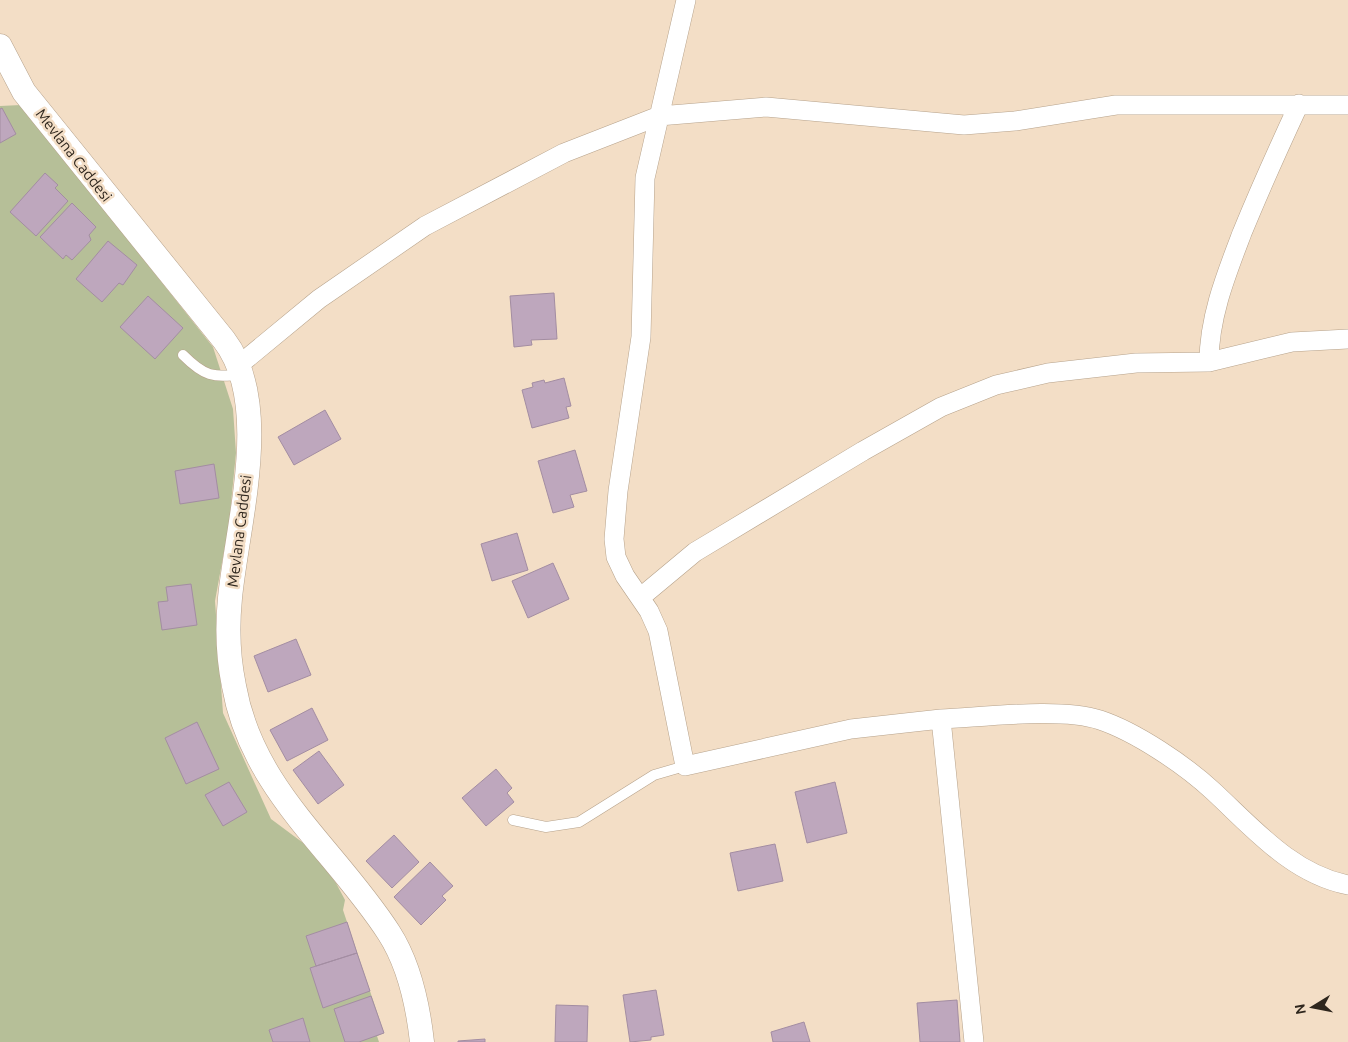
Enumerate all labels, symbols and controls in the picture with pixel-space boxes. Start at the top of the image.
street label: Mevlana Caddesi [33,105,115,205]
street label: Mevlana Caddesi [224,474,254,588]
north arrow [1288,982,1338,1032]
text: N [1291,1003,1309,1016]

